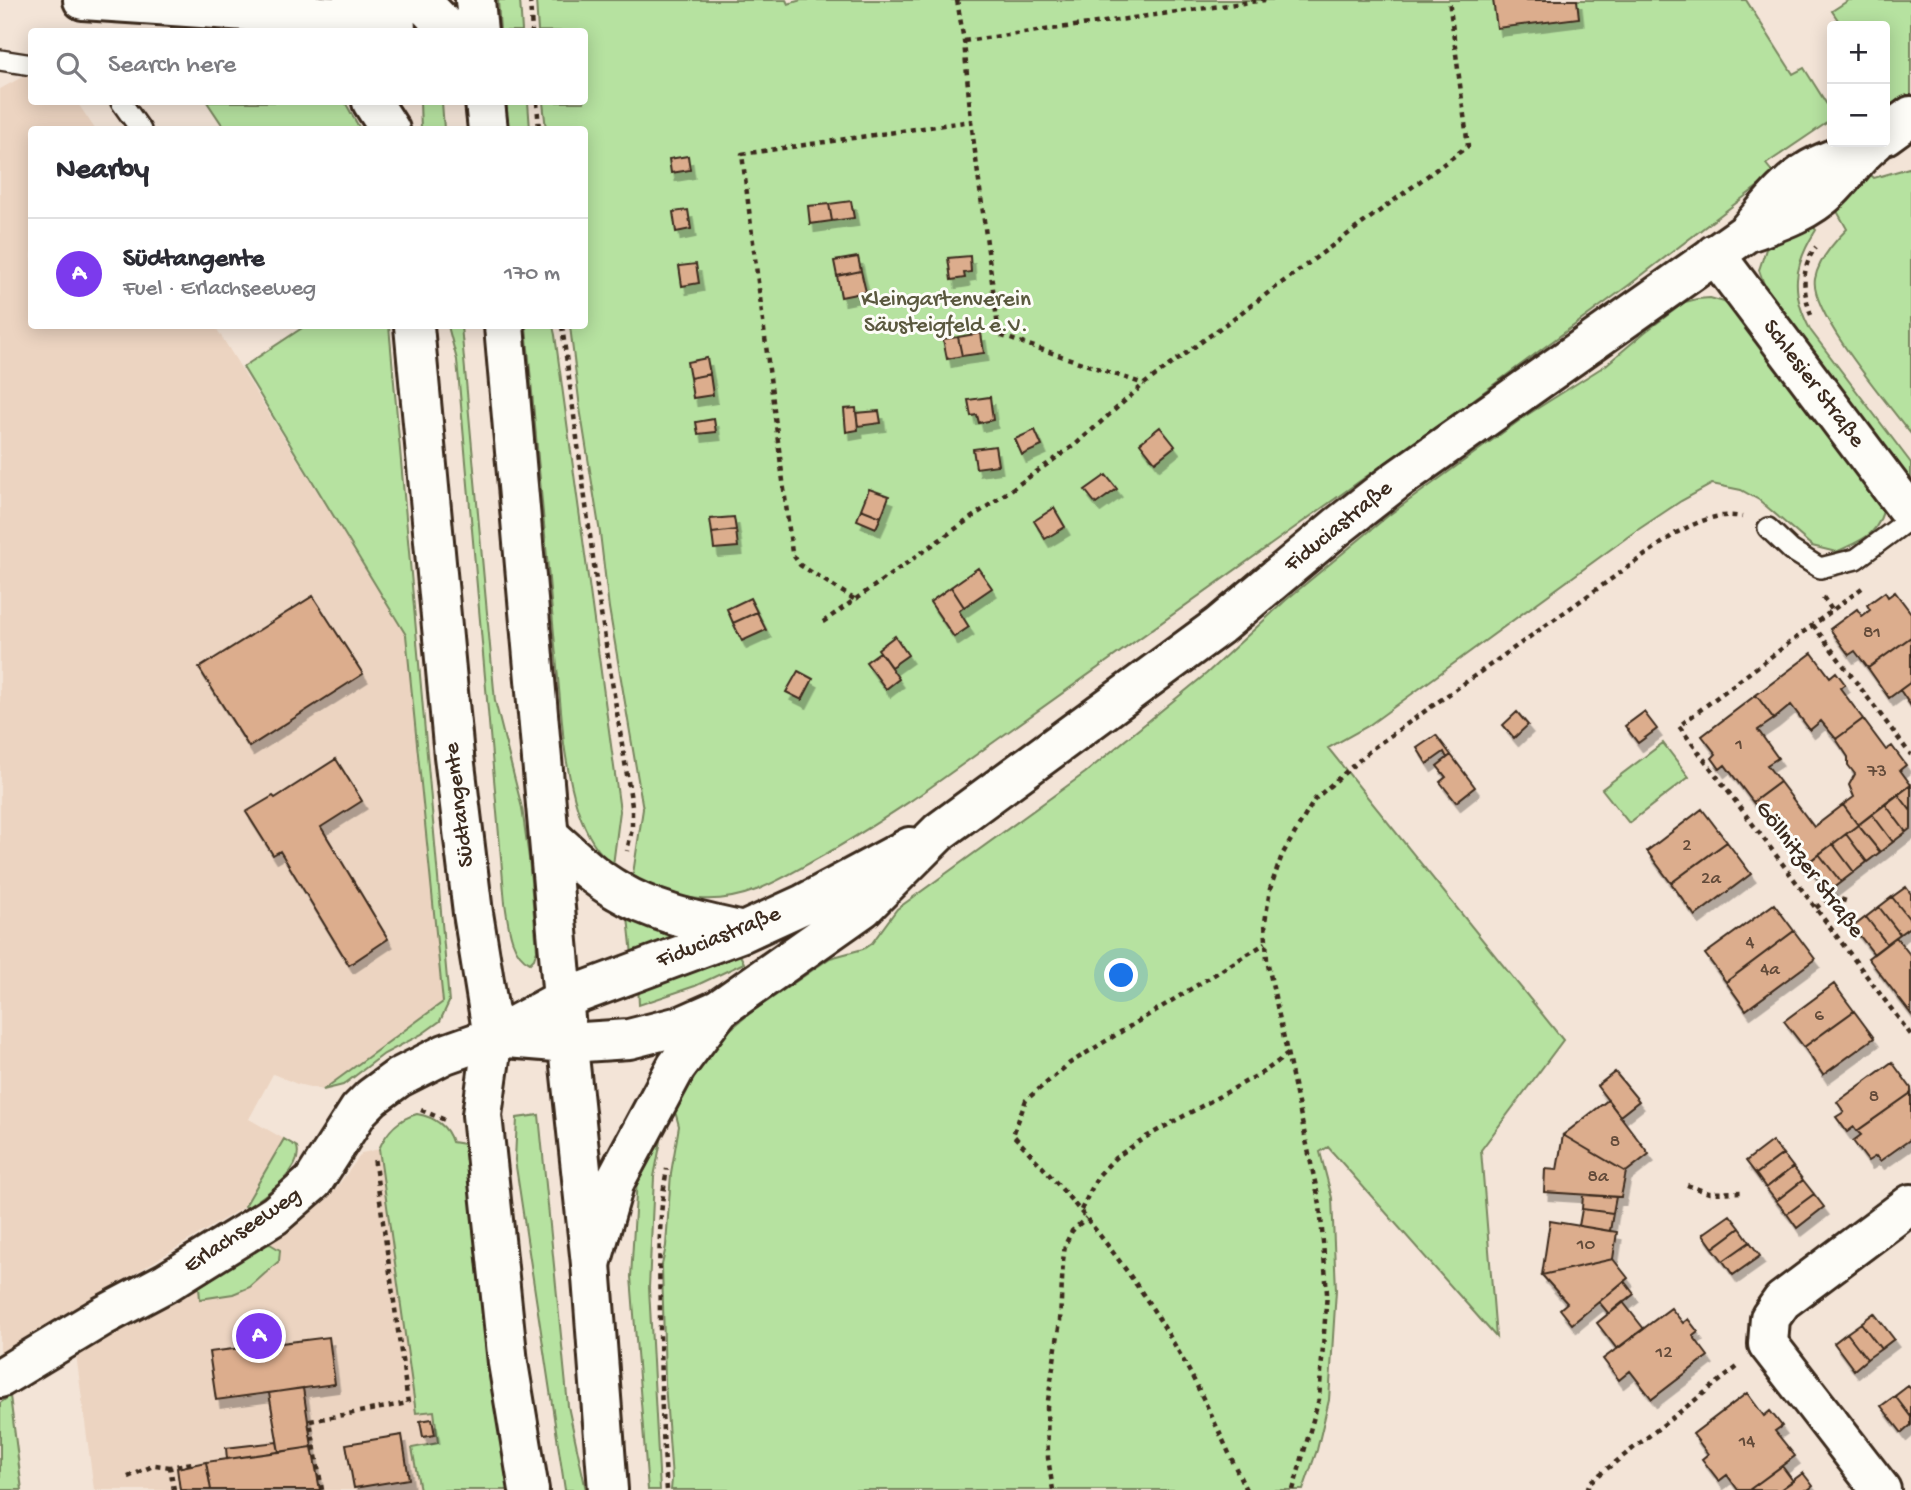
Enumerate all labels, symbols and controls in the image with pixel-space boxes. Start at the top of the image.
map controls [1827,21,1890,147]
button: + [1827,21,1890,84]
search box [28,28,588,105]
icon: search [52,48,90,86]
text: Search here [108,51,236,82]
button: − [1827,84,1890,147]
text: Nearby [56,154,149,189]
text: Südtangente [123,245,265,276]
text: A [72,261,86,288]
text: 170 m [504,261,560,288]
text: Fuel · Erlachseeweg [123,276,316,303]
park label: Kleingartenverein Säusteigfeld e.V. [861,287,1031,340]
street label: Schlesier Straße [1756,315,1871,454]
street label: Fiduciastraße [1279,475,1399,579]
house number: 81 [1863,622,1881,645]
house number: 1 [1734,734,1743,757]
street label: Südtangente [439,740,481,869]
house number: 73 [1866,761,1887,784]
street label: Göllnitzer Straße [1749,796,1870,945]
house number: 2 [1682,835,1692,858]
house number: 2a [1701,868,1722,891]
street label: Fiduciastraße [652,900,786,975]
house number: 4 [1746,932,1755,955]
your location [1104,958,1138,992]
house number: 4a [1760,959,1781,982]
house number: 6 [1814,1005,1824,1028]
house number: 8 [1869,1086,1879,1109]
house number: 8 [1610,1131,1620,1154]
house number: 8a [1588,1166,1610,1189]
street label: Erlachseeweg [179,1182,307,1280]
house number: 10 [1576,1234,1595,1257]
pin: A [236,1310,282,1362]
house number: 12 [1655,1342,1673,1365]
house number: 14 [1738,1431,1755,1454]

